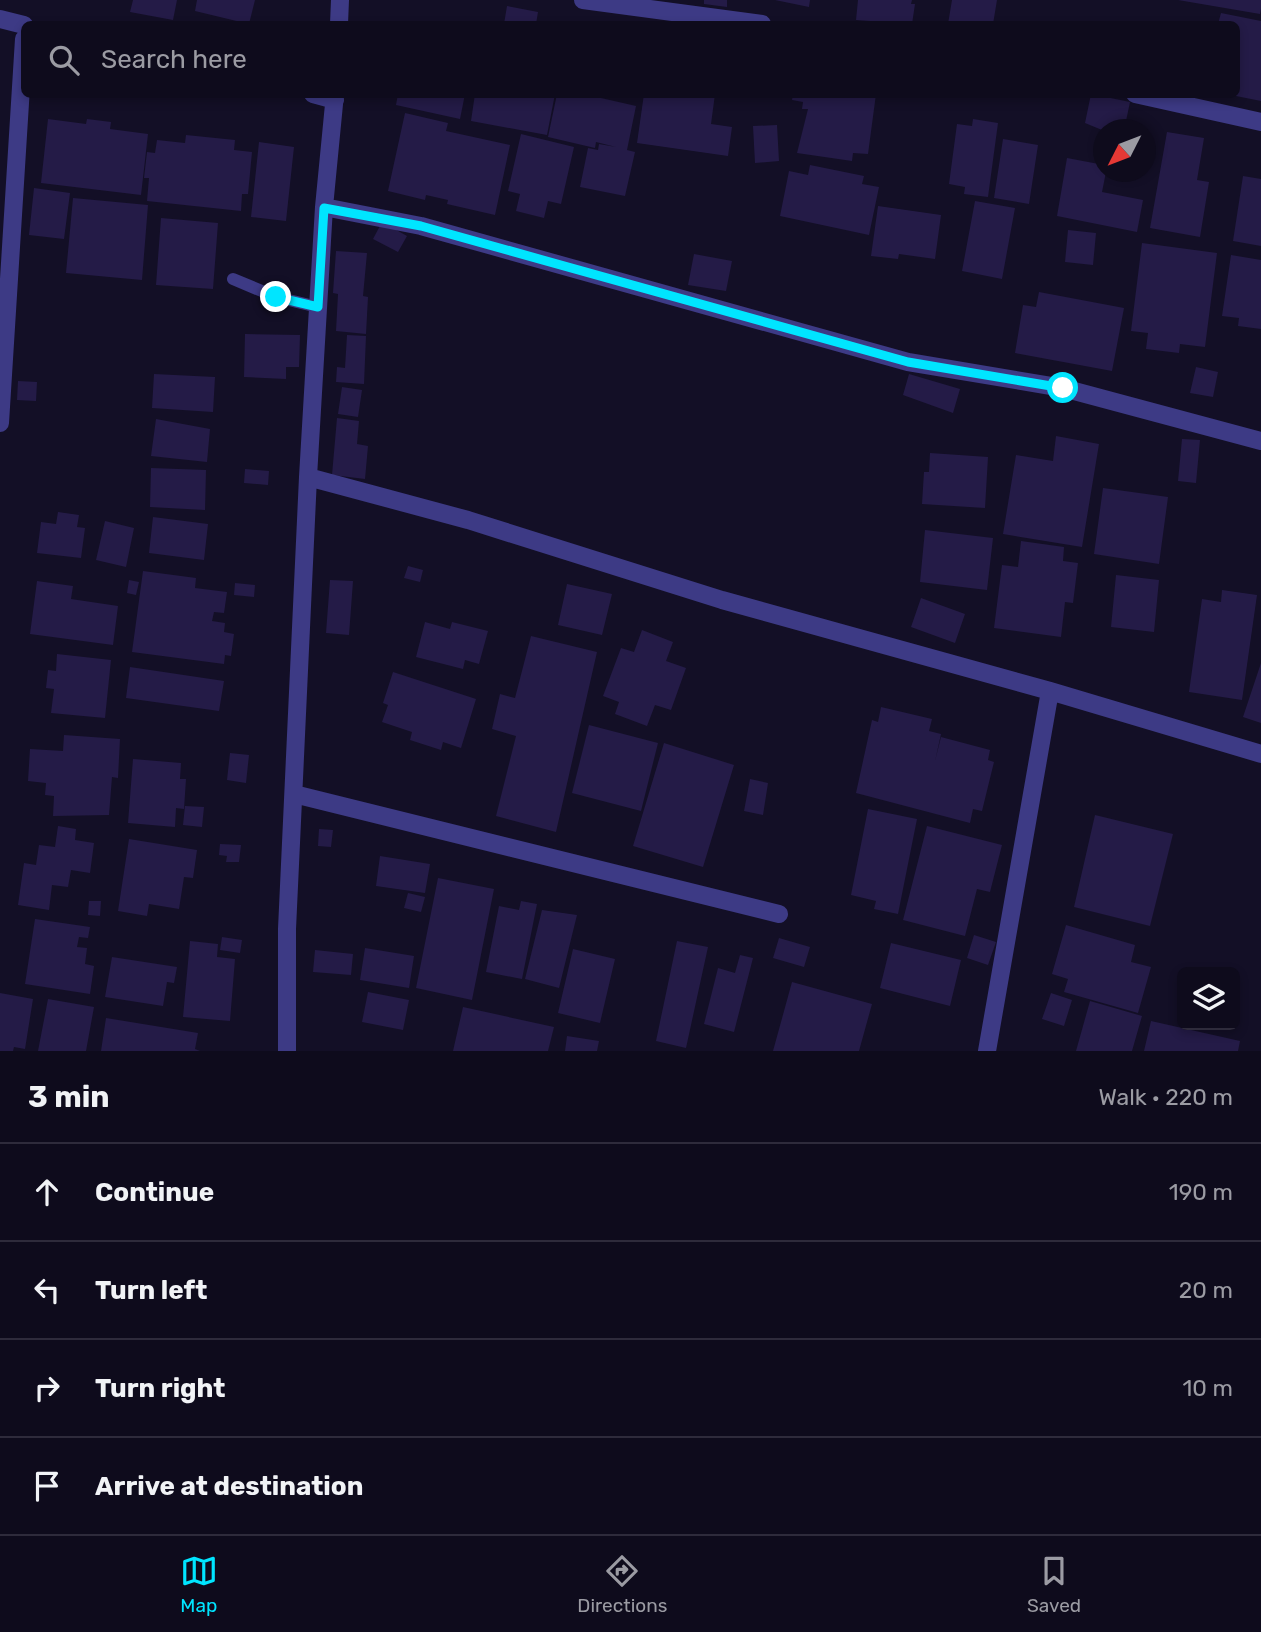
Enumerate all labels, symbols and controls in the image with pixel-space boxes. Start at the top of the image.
search box [21,21,1240,98]
icon: search [45,41,83,79]
text: Search here [101,44,247,75]
north arrow [1093,119,1156,182]
route end [260,281,291,312]
route start [1047,372,1078,403]
map controls [1177,967,1240,1030]
button: layers [1177,967,1240,1030]
text: 3 min [28,1079,110,1115]
text: Walk · 220 m [1099,1083,1233,1111]
icon: ahead [28,1173,66,1211]
text: Continue [95,1177,214,1208]
text: 190 m [1169,1178,1233,1206]
icon: left [28,1271,66,1309]
text: Turn left [95,1275,207,1306]
text: 20 m [1179,1276,1233,1304]
icon: right [28,1369,66,1407]
text: Turn right [95,1373,225,1404]
text: 10 m [1182,1374,1233,1402]
icon: arrive [28,1467,66,1505]
text: Arrive at destination [95,1471,363,1502]
tab: Map [180,1552,218,1617]
tab: Directions [577,1552,667,1617]
tab: Saved [1027,1552,1081,1617]

